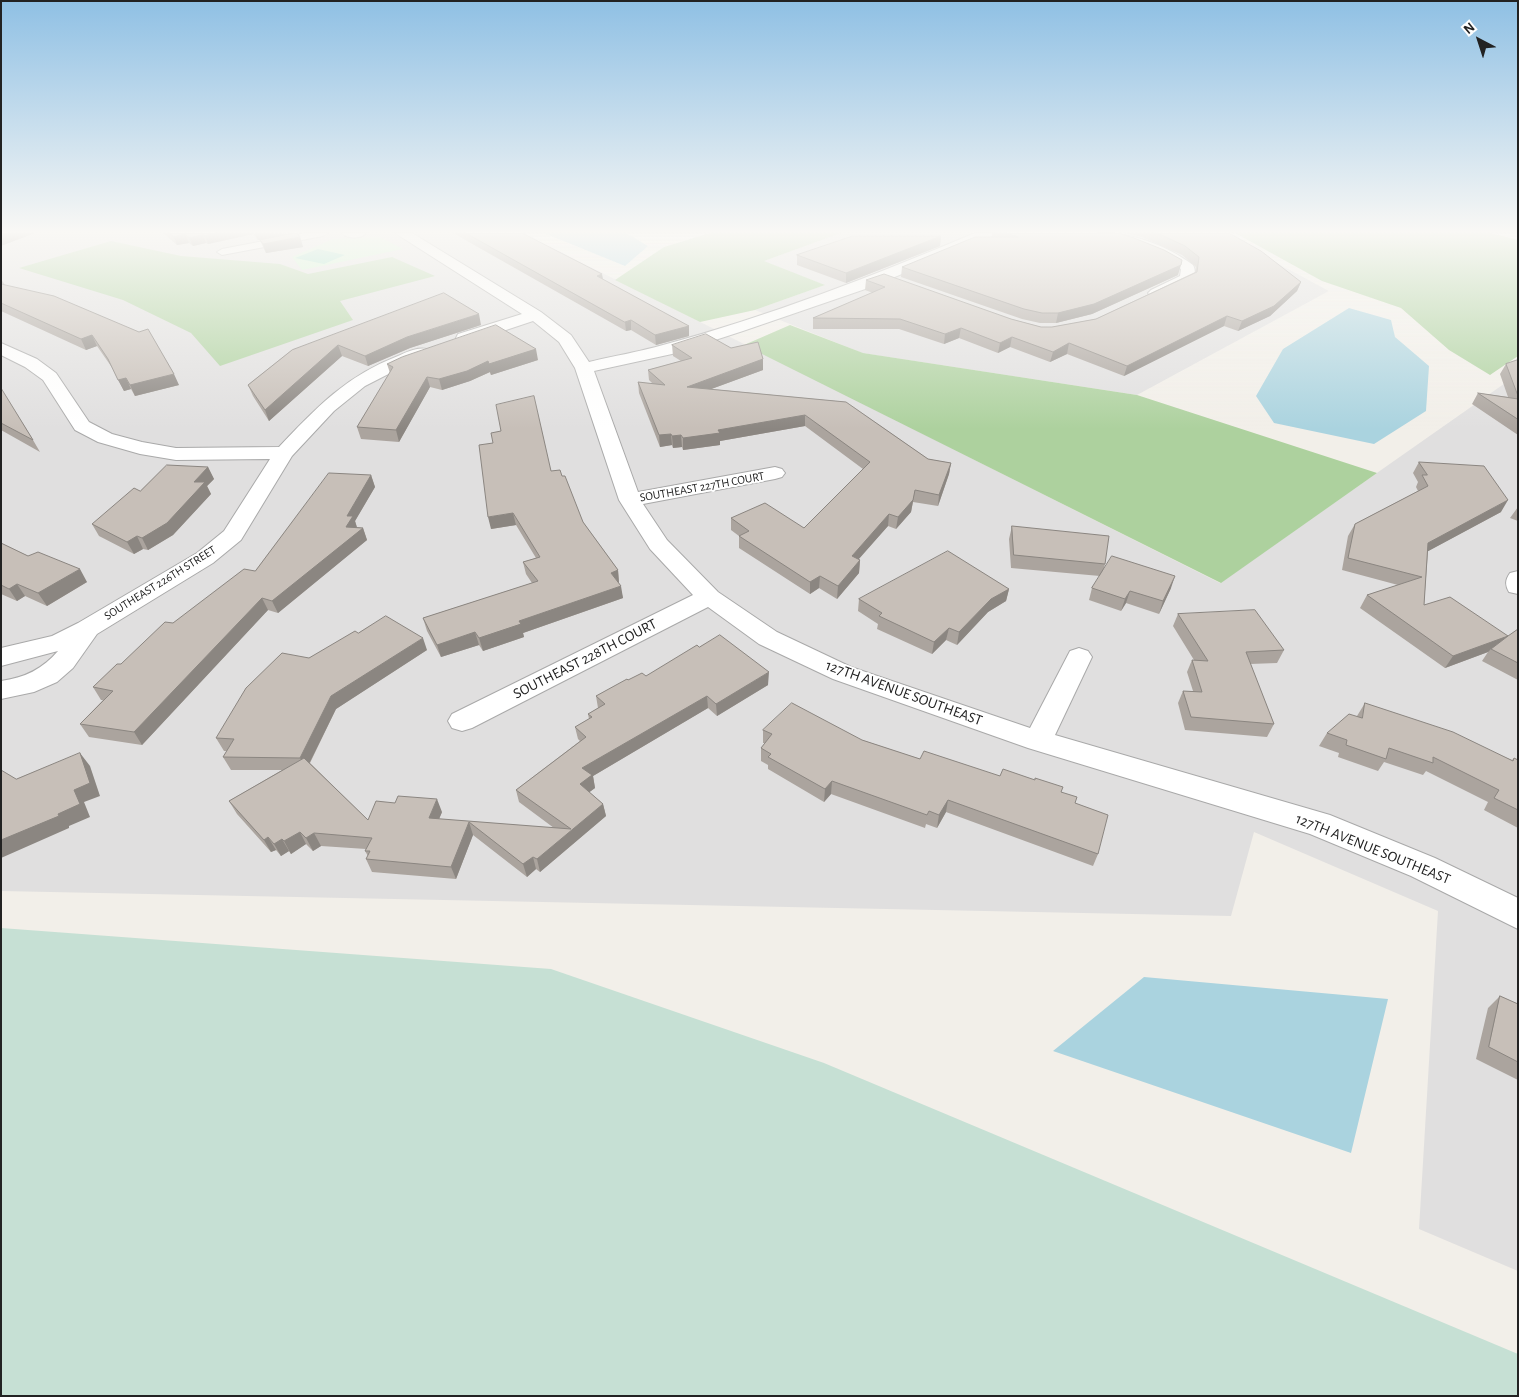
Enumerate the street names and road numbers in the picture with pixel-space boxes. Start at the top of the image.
street label: SOUTHEAST 227TH COURT [639,469,765,505]
street label: SOUTHEAST 226TH STREET [101,543,219,623]
street label: SOUTHEAST 228TH COURT [510,615,660,703]
street label: 127TH AVENUE SOUTHEAST [823,656,985,730]
street label: 127TH AVENUE SOUTHEAST [1293,810,1453,888]

